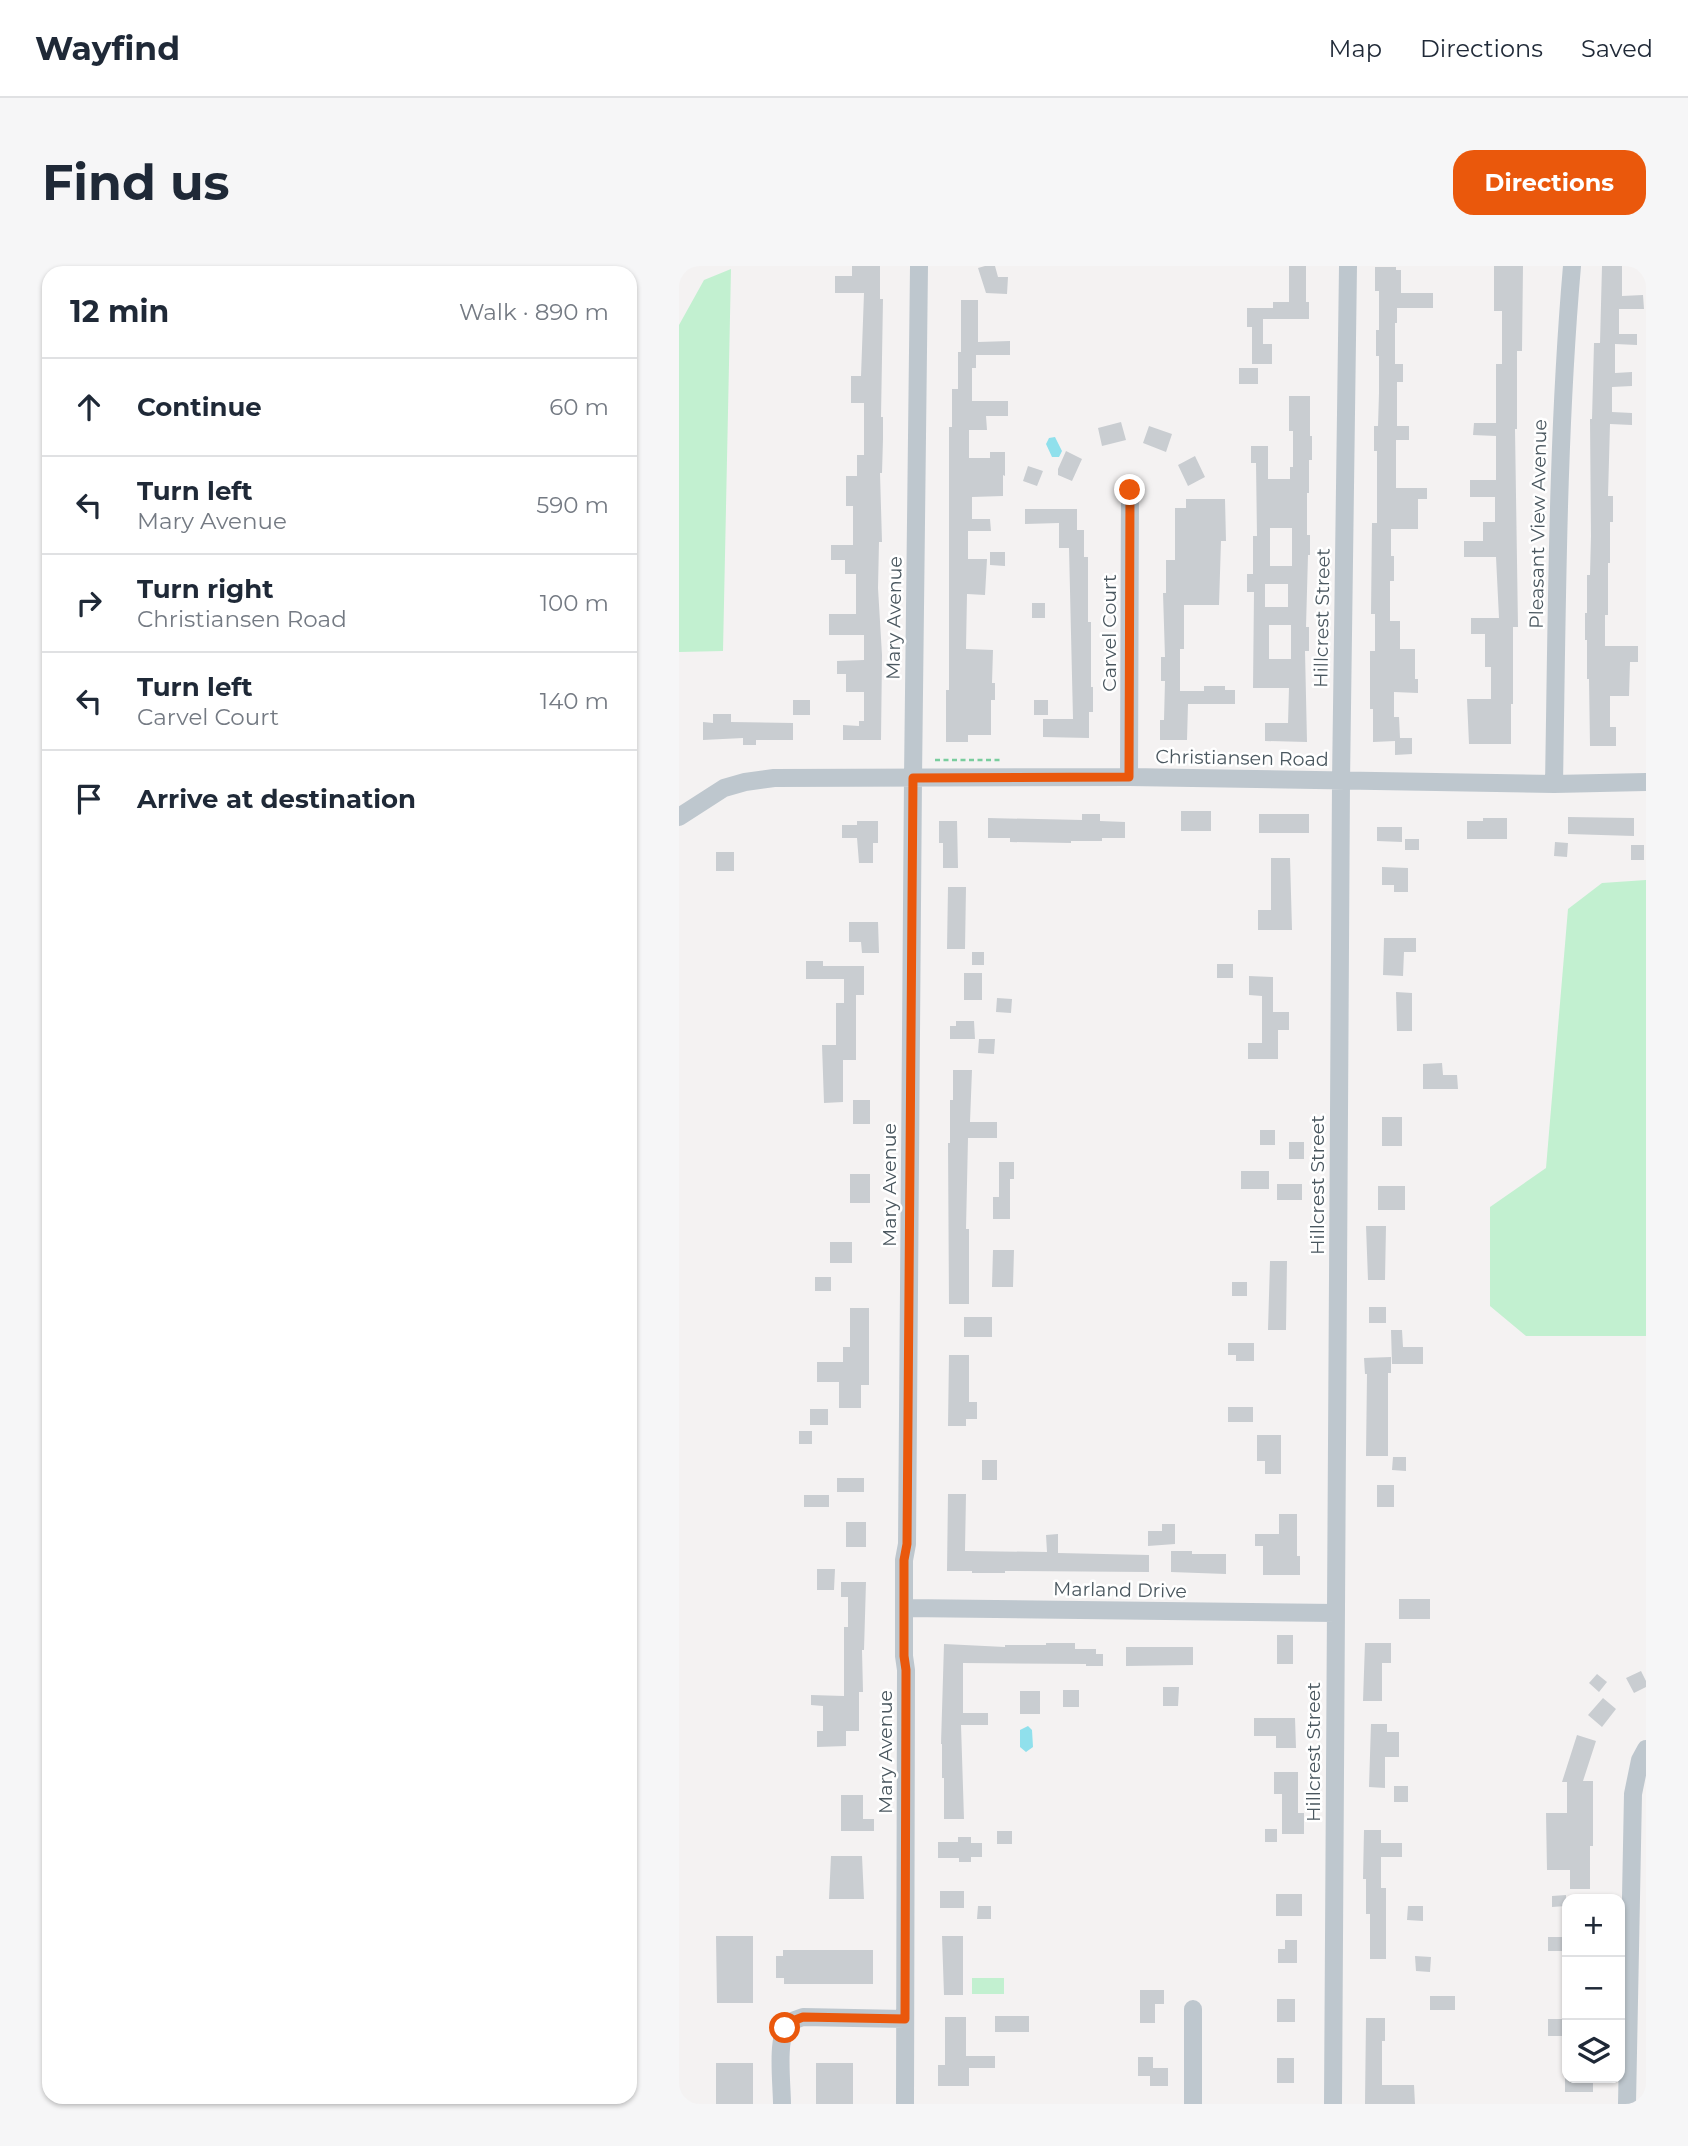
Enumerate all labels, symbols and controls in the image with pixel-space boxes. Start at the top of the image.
text: Wayfind [35,28,180,68]
text: Map [1329,34,1382,63]
text: Directions [1420,34,1543,63]
text: Saved [1581,34,1653,63]
button: Directions [1453,150,1646,215]
text: Find us [42,153,230,212]
text: 12 min [70,293,169,330]
text: Walk · 890 m [459,298,609,326]
icon: ahead [70,388,108,426]
text: Continue [137,391,262,423]
text: 60 m [549,393,609,421]
street label: Pleasant View Avenue [1525,419,1551,629]
route end [1114,474,1145,505]
text: Turn left [137,475,253,507]
icon: left [70,486,108,524]
text: 590 m [536,491,609,519]
text: Mary Avenue [137,507,287,535]
street label: Hillcrest Street [1309,548,1335,688]
street label: Mary Avenue [881,556,907,680]
text: Turn right [137,573,273,605]
street label: Carvel Court [1098,574,1121,692]
icon: right [70,584,108,622]
text: 100 m [540,589,609,617]
text: Christiansen Road [137,605,347,633]
text: Turn left [137,671,253,703]
icon: left [70,682,108,720]
text: 140 m [540,687,609,715]
text: Carvel Court [137,703,279,731]
street label: Christiansen Road [1155,745,1329,771]
icon: arrive [70,780,108,818]
text: Arrive at destination [137,783,416,815]
street label: Hillcrest Street [1306,1115,1329,1255]
street label: Mary Avenue [878,1123,901,1247]
street label: Marland Drive [1053,1577,1187,1603]
street label: Hillcrest Street [1302,1682,1325,1822]
street label: Mary Avenue [874,1690,897,1814]
map controls [1562,1894,1625,2083]
button: + [1562,1894,1625,1957]
button: − [1562,1957,1625,2020]
route start [769,2012,800,2043]
button: layers [1562,2020,1625,2083]

